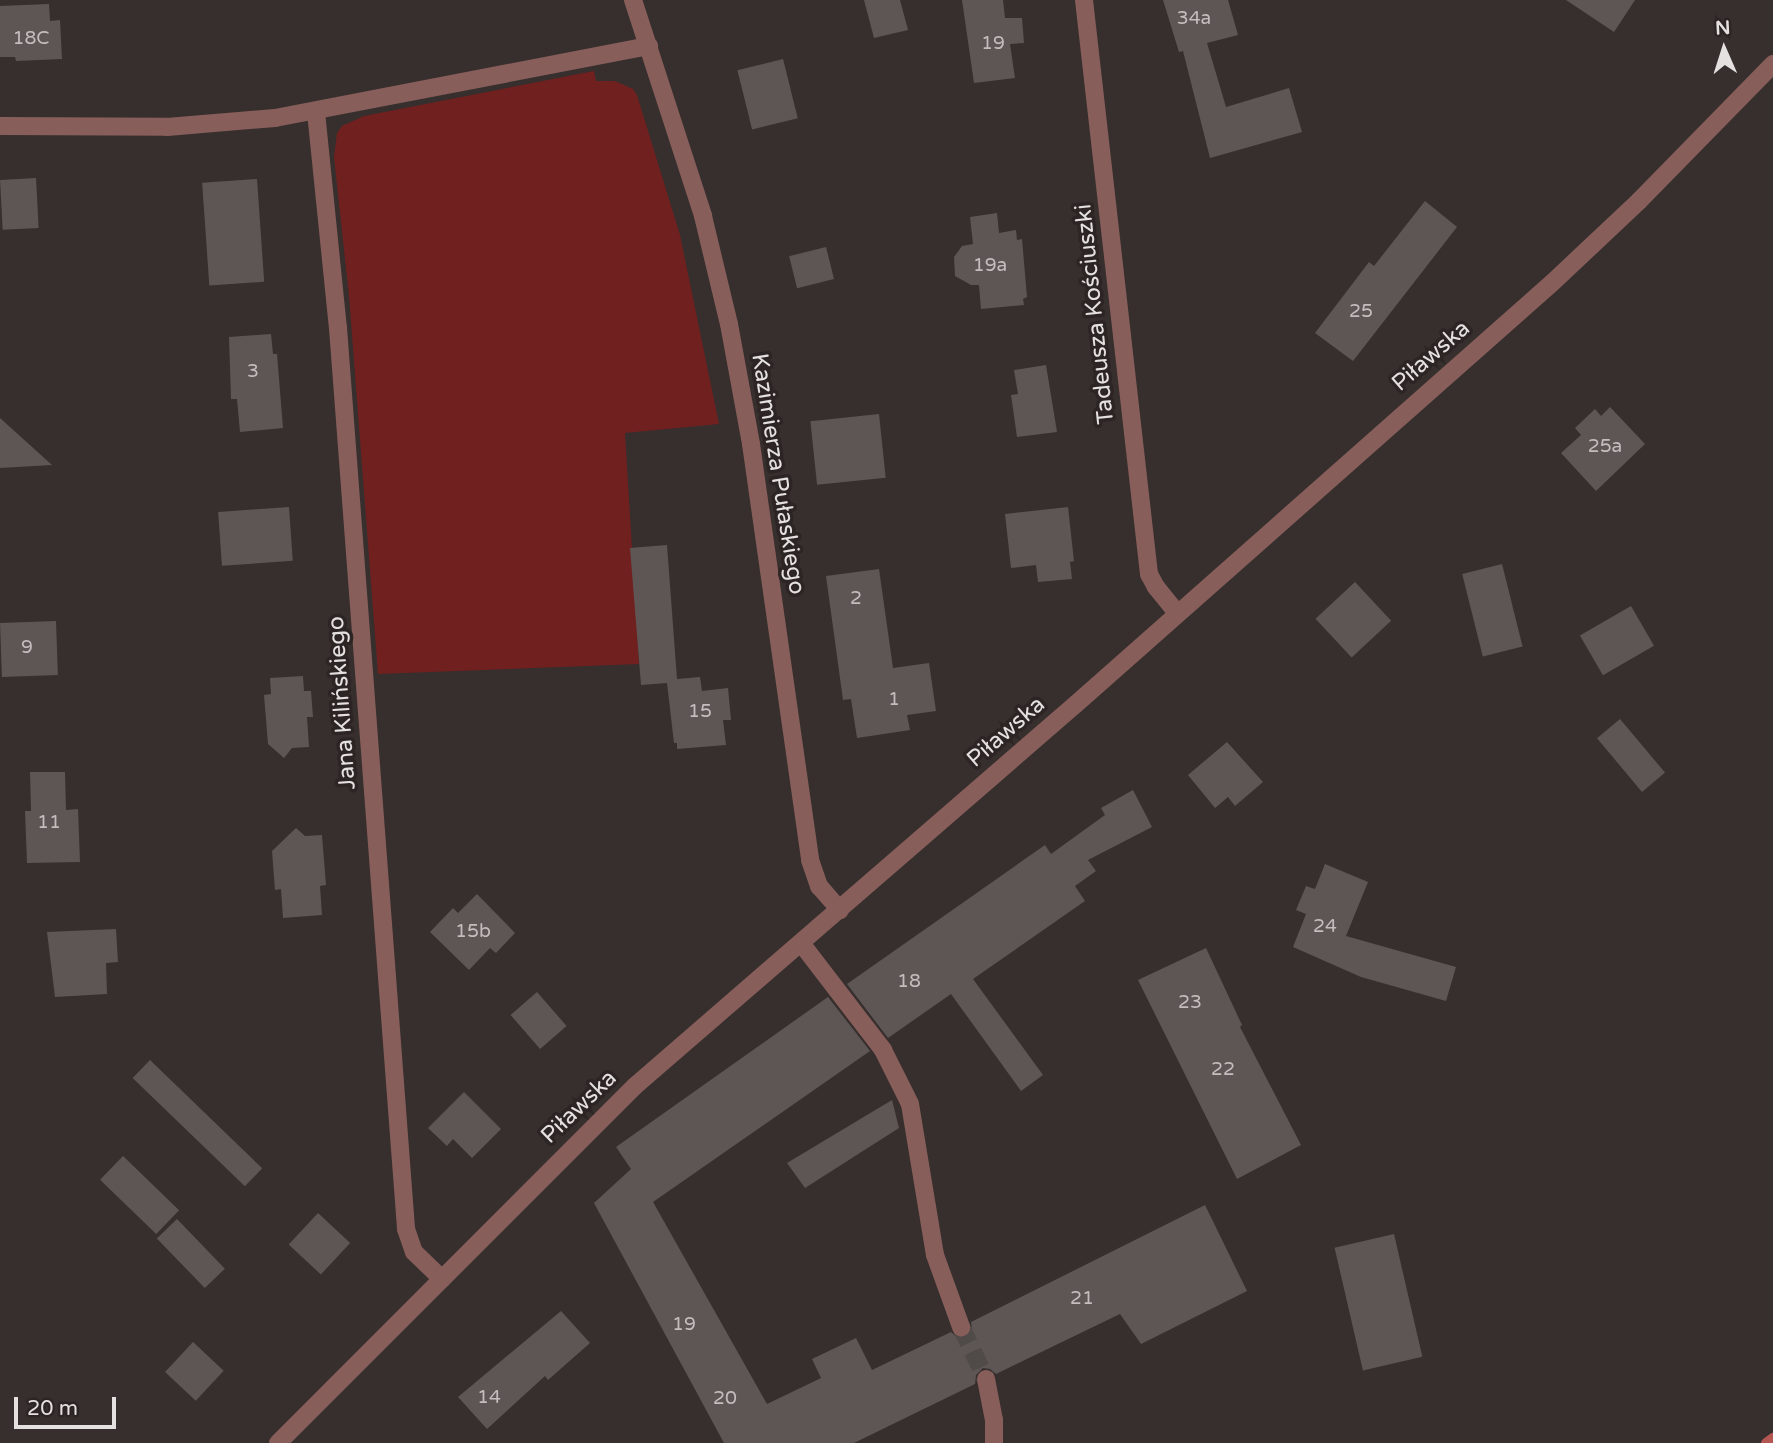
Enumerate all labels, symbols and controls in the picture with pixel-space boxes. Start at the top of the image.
house number: 34a [1177,8,1211,30]
north arrow [1689,14,1759,84]
text: N [1715,17,1731,39]
house number: 18C [12,28,50,50]
house number: 19 [981,33,1005,55]
street label: Tadeusza Kościuszki [1070,203,1120,425]
house number: 19a [973,255,1007,277]
house number: 25 [1349,301,1373,323]
street label: Piławska [1386,315,1476,397]
street label: Kazimierza Pułaskiego [745,352,811,596]
house number: 3 [247,361,259,383]
house number: 25a [1588,436,1622,458]
house number: 2 [850,588,862,610]
street label: Jana Kilińskiego [322,615,362,791]
house number: 9 [21,637,33,659]
house number: 1 [888,689,900,711]
street label: Piławska [961,691,1051,773]
house number: 15 [688,701,712,723]
house number: 11 [37,812,61,834]
house number: 24 [1313,916,1337,938]
house number: 15b [455,921,491,943]
house number: 18 [897,971,921,993]
house number: 23 [1178,992,1202,1014]
house number: 22 [1211,1059,1235,1081]
street label: Piławska [536,1064,622,1150]
house number: 21 [1070,1288,1094,1310]
house number: 19 [672,1314,696,1336]
scale bar [18,1384,119,1428]
house number: 14 [477,1387,501,1409]
house number: 20 [713,1388,737,1410]
text: 20 m [27,1396,78,1421]

